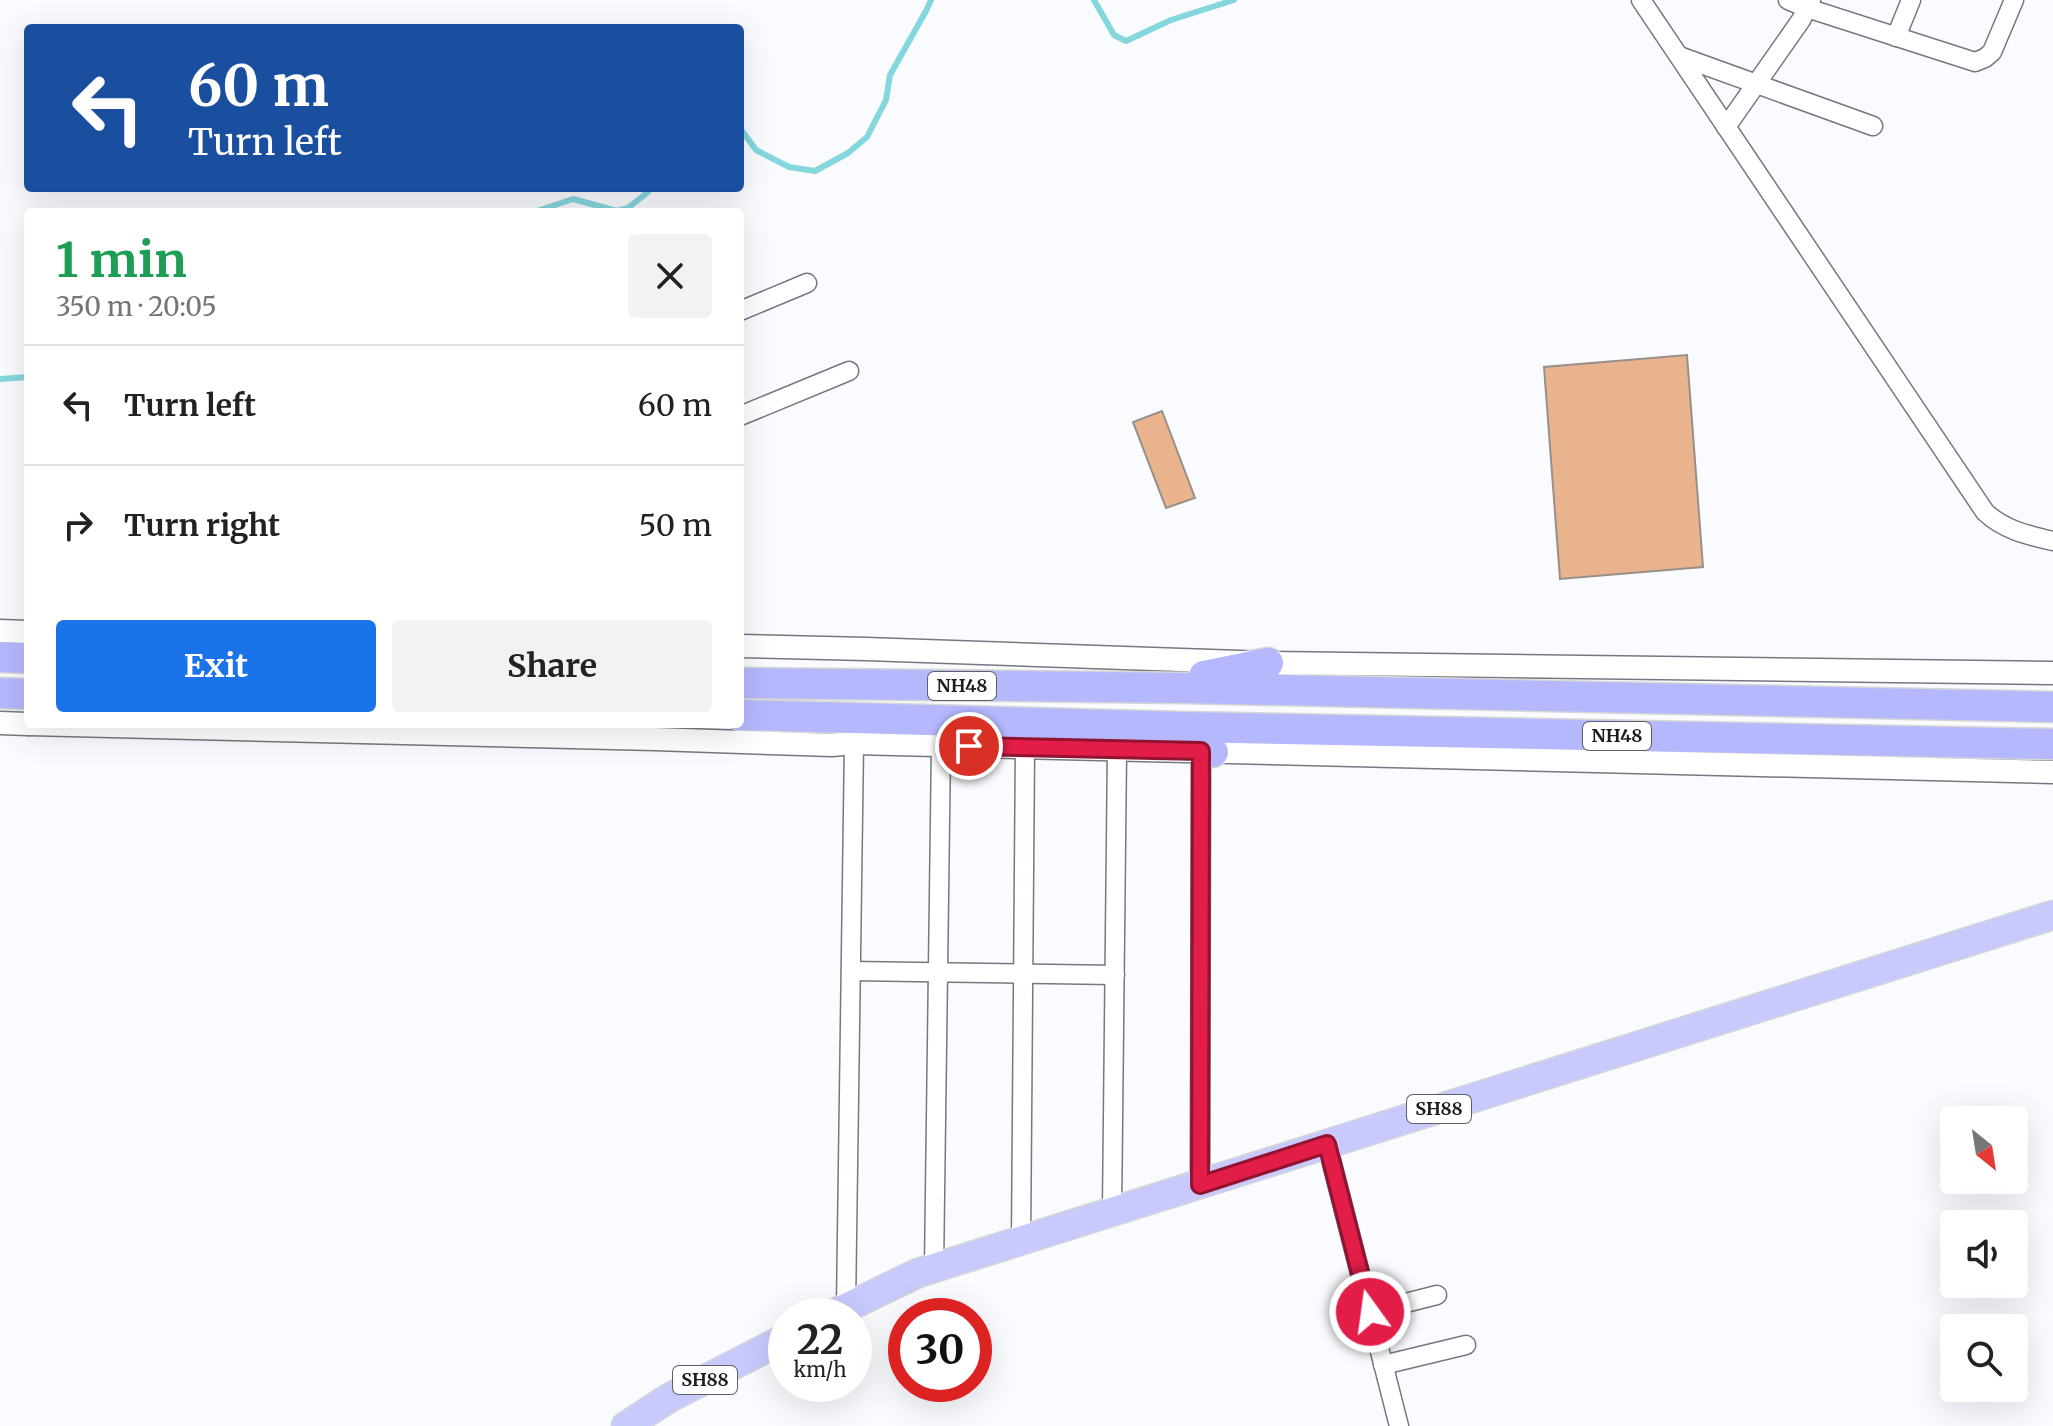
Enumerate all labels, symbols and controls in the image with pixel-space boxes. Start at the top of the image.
text: 60 m [188,51,329,121]
icon: left [56,56,160,160]
text: Turn left [188,120,342,165]
text: 1 min [56,230,187,290]
button: close [628,234,712,318]
text: 350 m · 20:05 [56,290,217,323]
icon: left [56,383,100,427]
text: Turn left [124,386,256,424]
text: 60 m [638,386,712,424]
icon: right [56,503,100,547]
text: Turn right [124,506,280,544]
text: 50 m [639,506,712,544]
button: Exit [56,620,376,712]
button: Share [392,620,712,712]
road number: NH48 [928,672,996,700]
pin [935,712,1003,780]
road number: NH48 [1583,722,1651,750]
icon: arrive [947,724,991,768]
road number: SH88 [1407,1095,1471,1123]
north arrow [1940,1106,2028,1194]
map controls [1940,1106,2028,1402]
button: sound [1940,1210,2028,1298]
position arrow [1328,1270,1412,1354]
speed limit sign: 30 [888,1298,992,1402]
button: search [1940,1314,2028,1402]
text: 22 [797,1315,843,1365]
text: km/h [794,1357,846,1382]
road number: SH88 [673,1366,737,1394]

